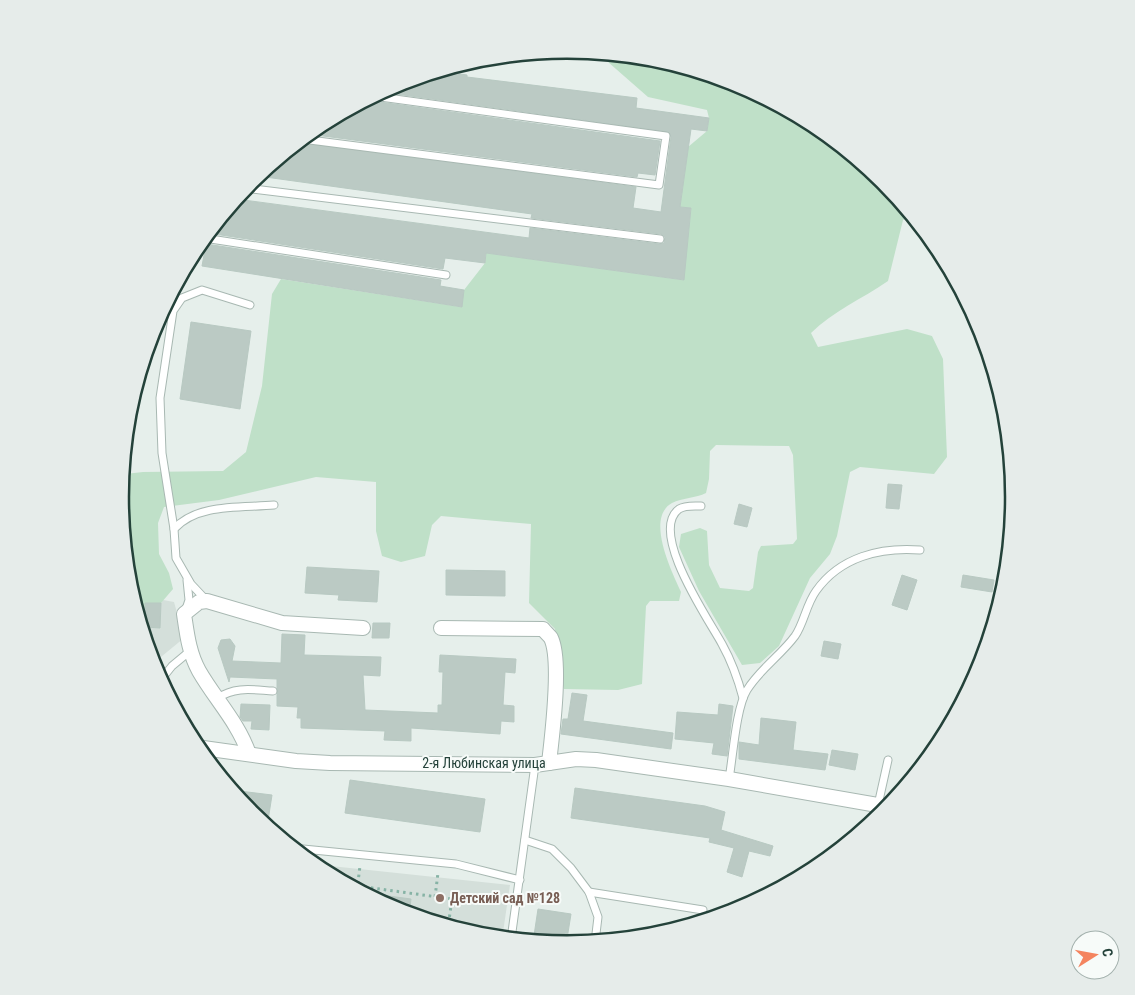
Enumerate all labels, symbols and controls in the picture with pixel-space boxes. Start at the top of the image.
street label: 2-я Любинская улица [422,755,546,771]
place label: Детский сад №128 [450,890,560,906]
marker: Детский сад №128 [434,892,446,904]
north arrow [1070,930,1120,980]
text: С [1099,947,1116,958]

